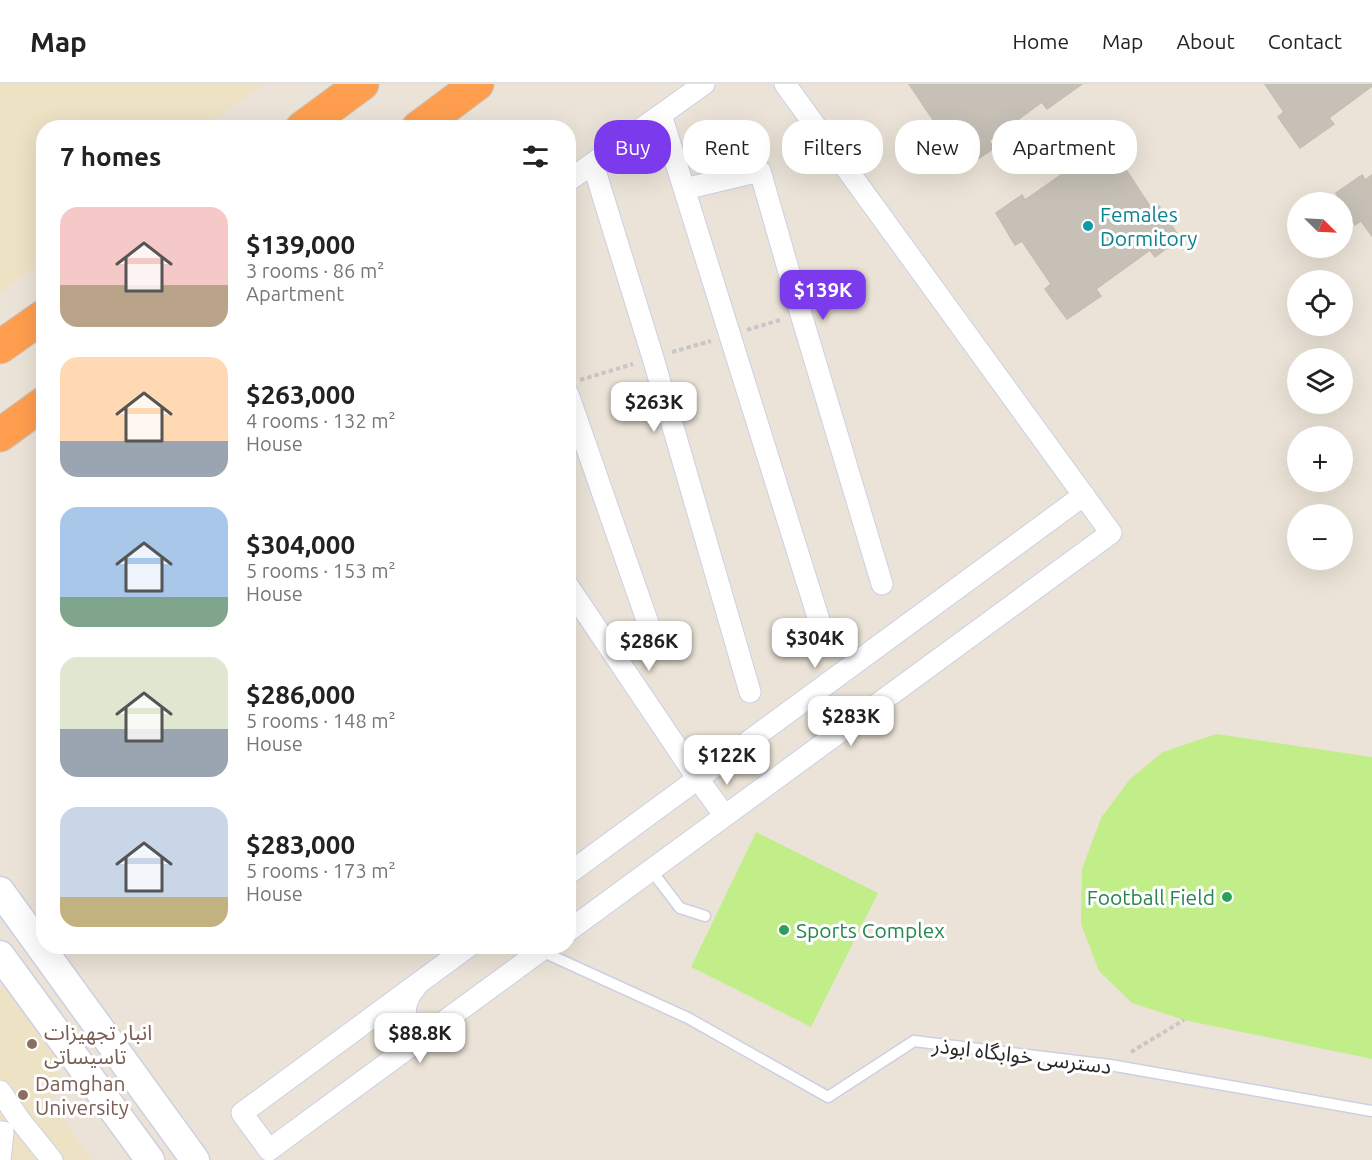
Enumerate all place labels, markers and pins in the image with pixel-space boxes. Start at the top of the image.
place label: Females Dormitory [1100,202,1197,250]
marker: Females Dormitory [1081,219,1095,233]
pin: $139K [781,270,865,321]
pin: $263K [612,382,696,433]
pin: $304K [773,618,857,669]
pin: $286K [607,621,691,672]
pin: $283K [809,696,893,747]
pin: $122K [685,735,769,786]
place label: Football Field [1087,885,1215,909]
marker: Football Field [1220,890,1234,904]
place label: Sports Complex [796,918,945,942]
marker: Sports Complex [777,923,791,937]
pin: $88.8K [371,1013,469,1064]
place label: انبار تجهیزات تاسیساتی [44,1020,152,1069]
marker: انبار تجهیزات تاسیساتی [25,1037,39,1051]
place label: Damghan University [35,1071,129,1119]
marker: Damghan University [16,1088,30,1102]

